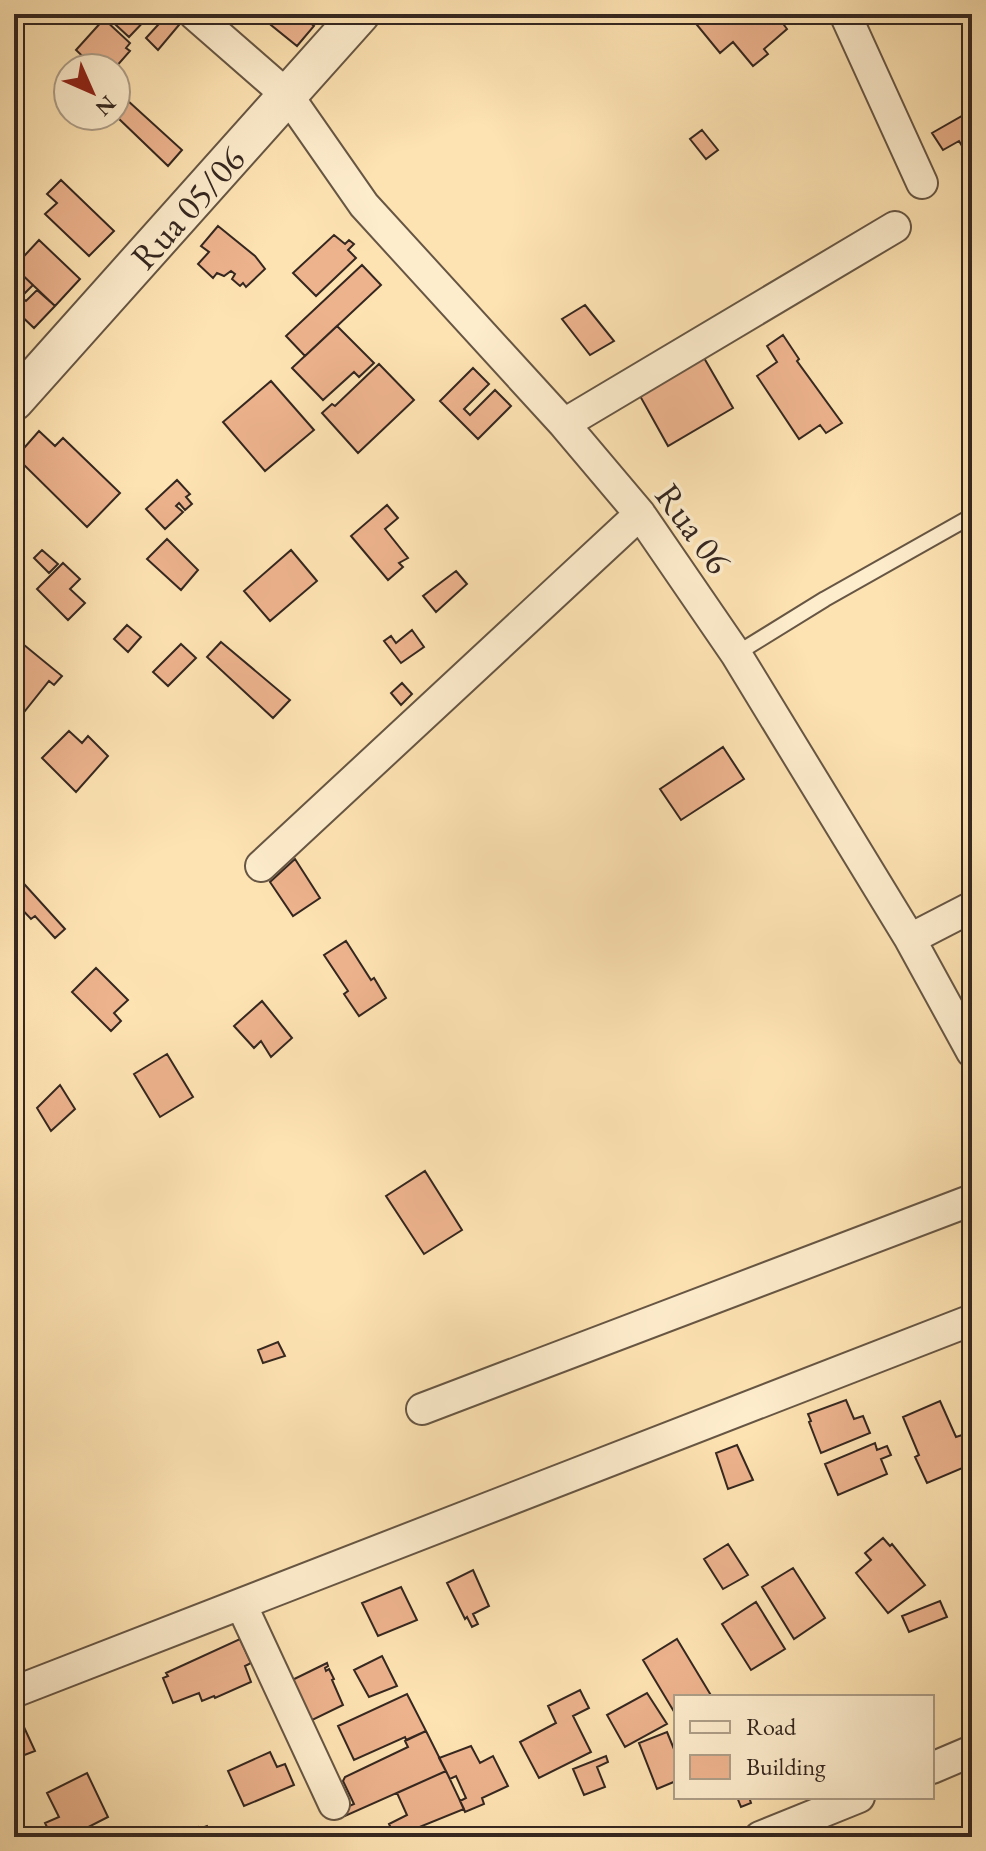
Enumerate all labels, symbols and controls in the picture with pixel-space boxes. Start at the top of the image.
north arrow [52,52,132,132]
text: N [89,89,122,122]
street label: Rua 05/06 [120,136,255,279]
street label: Rua 06 [645,474,742,583]
legend [674,1695,934,1799]
text: Road [746,1711,797,1742]
text: Building [746,1751,826,1782]

